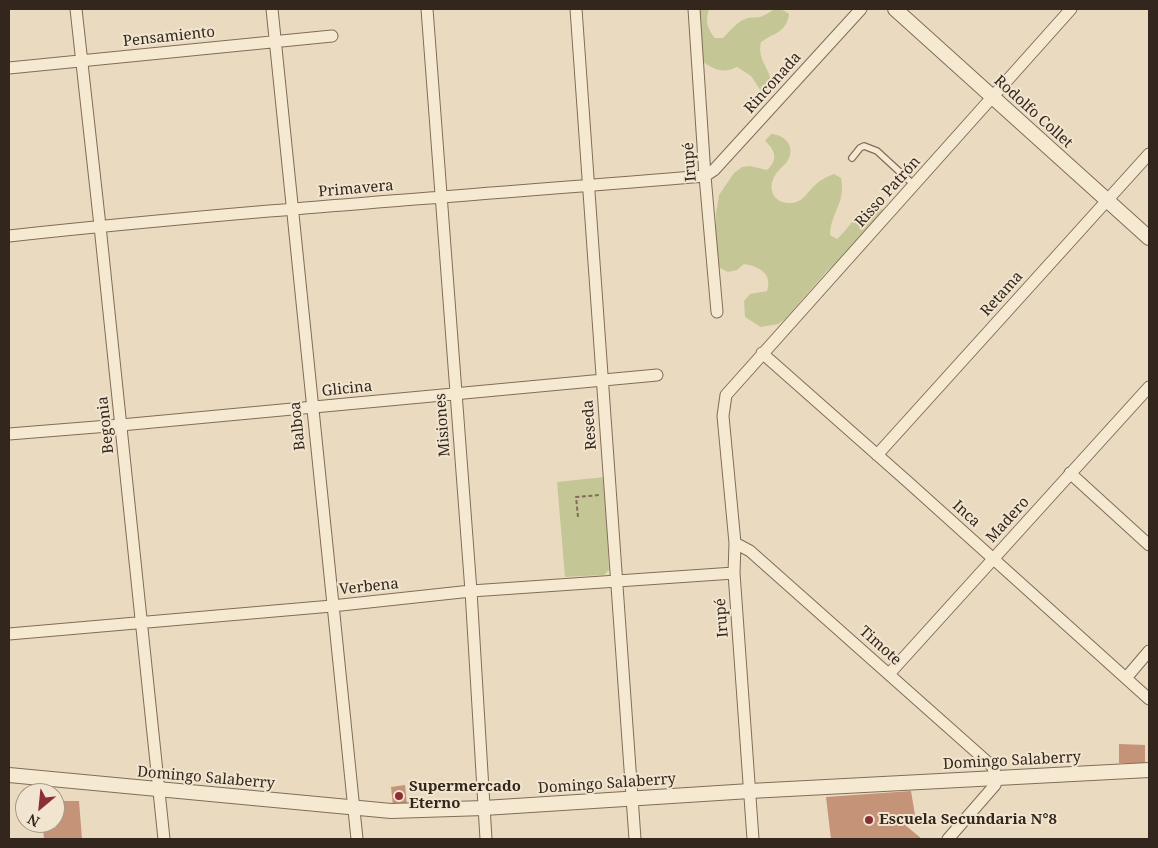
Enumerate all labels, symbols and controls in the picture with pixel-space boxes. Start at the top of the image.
street label: Pensamiento [122,23,216,51]
street label: Rinconada [741,49,805,117]
street label: Rodolfo Collet [990,72,1076,152]
street label: Irupé [680,142,700,182]
street label: Risso Patrón [852,153,924,231]
street label: Primavera [318,177,394,201]
street label: Retama [977,268,1027,320]
street label: Glicina [321,377,373,401]
street label: Misiones [432,393,454,457]
street label: Begonia [94,395,118,455]
street label: Reseda [579,399,601,451]
street label: Balboa [286,401,310,451]
street label: Madero [983,493,1033,547]
street label: Inca [948,497,984,531]
street label: Verbena [338,575,400,599]
street label: Irupé [712,598,732,638]
street label: Timote [855,623,905,669]
street label: Domingo Salaberry [942,748,1082,774]
street label: Domingo Salaberry [136,763,276,793]
street label: Domingo Salaberry [537,770,677,798]
place label: Supermercado Eterno [409,778,521,813]
north arrow [15,783,65,833]
marker: Supermercado Eterno [393,790,405,802]
text: N [24,810,43,832]
place label: Escuela Secundaria N°8 [879,811,1057,829]
marker: Escuela Secundaria N°8 [863,814,875,826]

